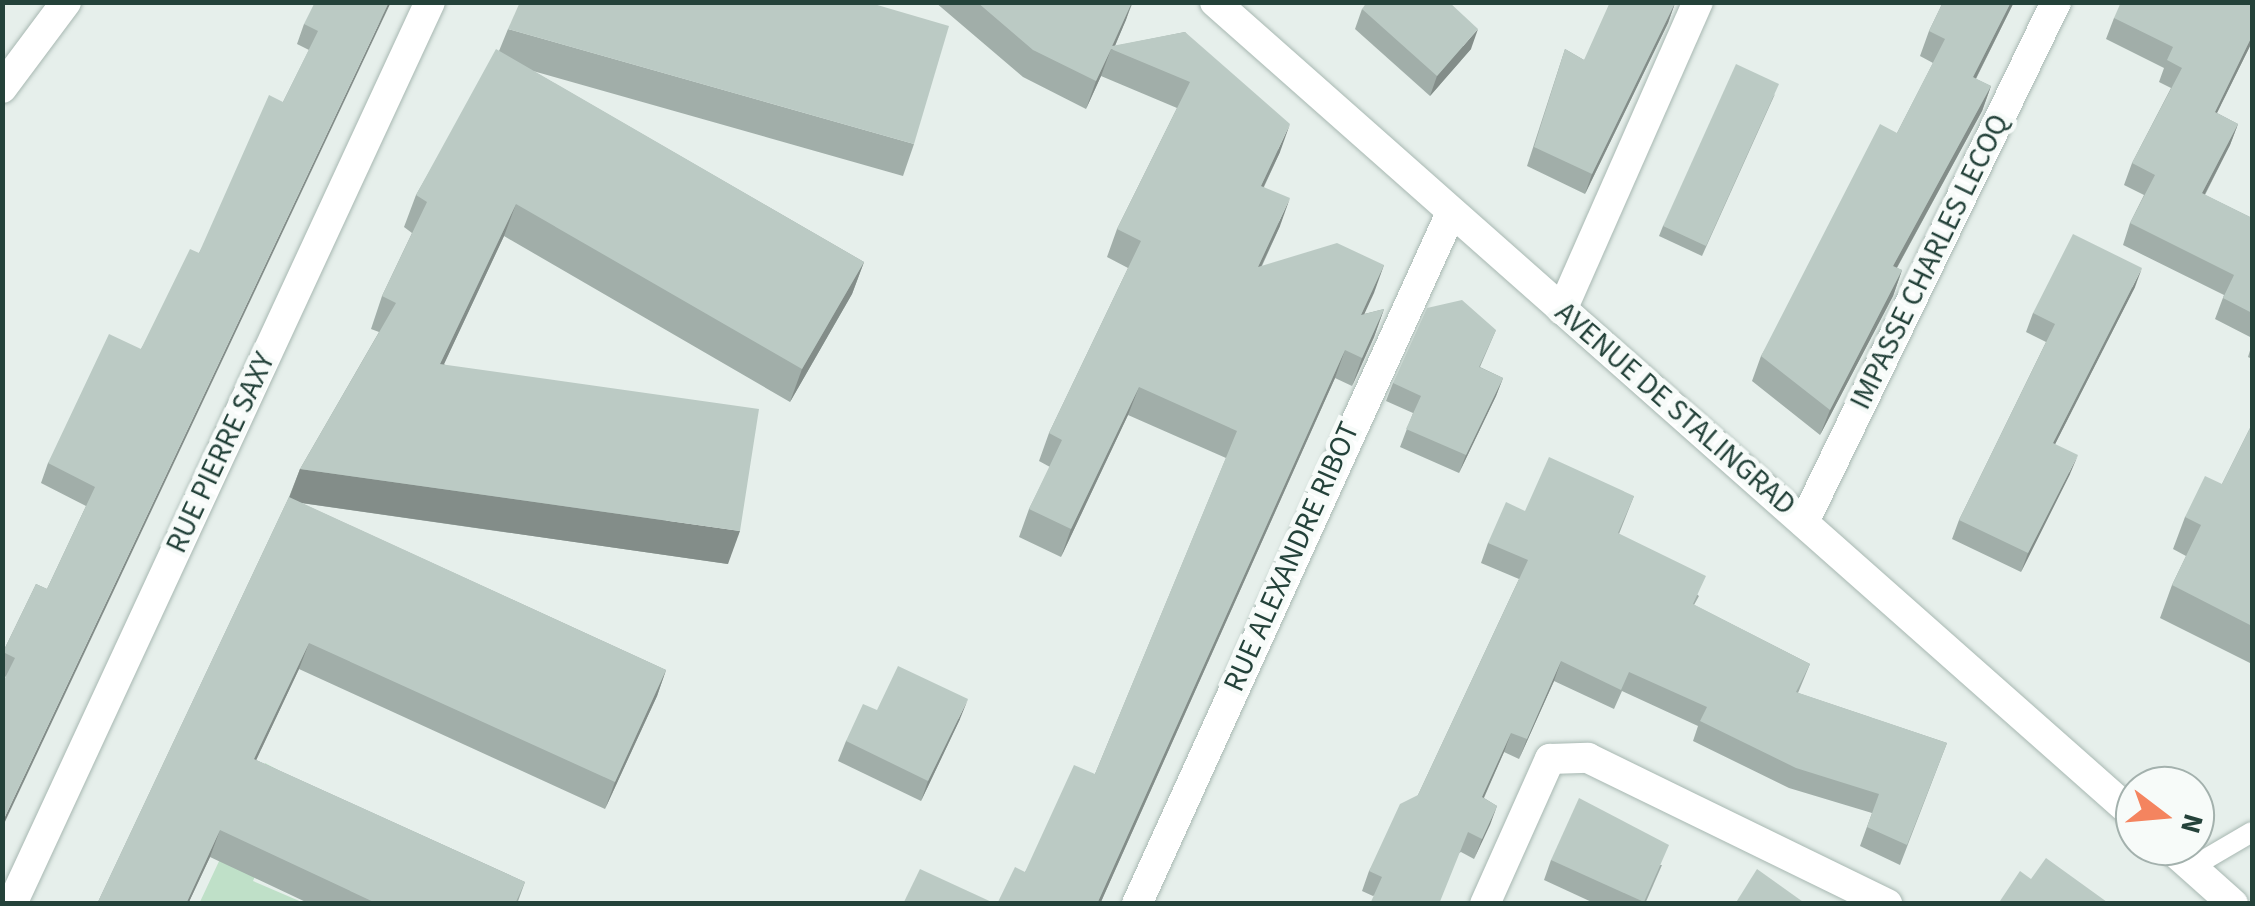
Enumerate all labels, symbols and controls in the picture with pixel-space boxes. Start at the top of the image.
street label: IMPASSE CHARLES LECOQ [1843,109,2017,415]
street label: AVENUE DE STALINGRAD [1547,295,1803,523]
street label: RUE PIERRE SAXY [159,347,283,559]
street label: RUE ALEXANDRE RIBOT [1216,417,1368,697]
north arrow [2115,766,2215,866]
text: N [2170,809,2214,838]

